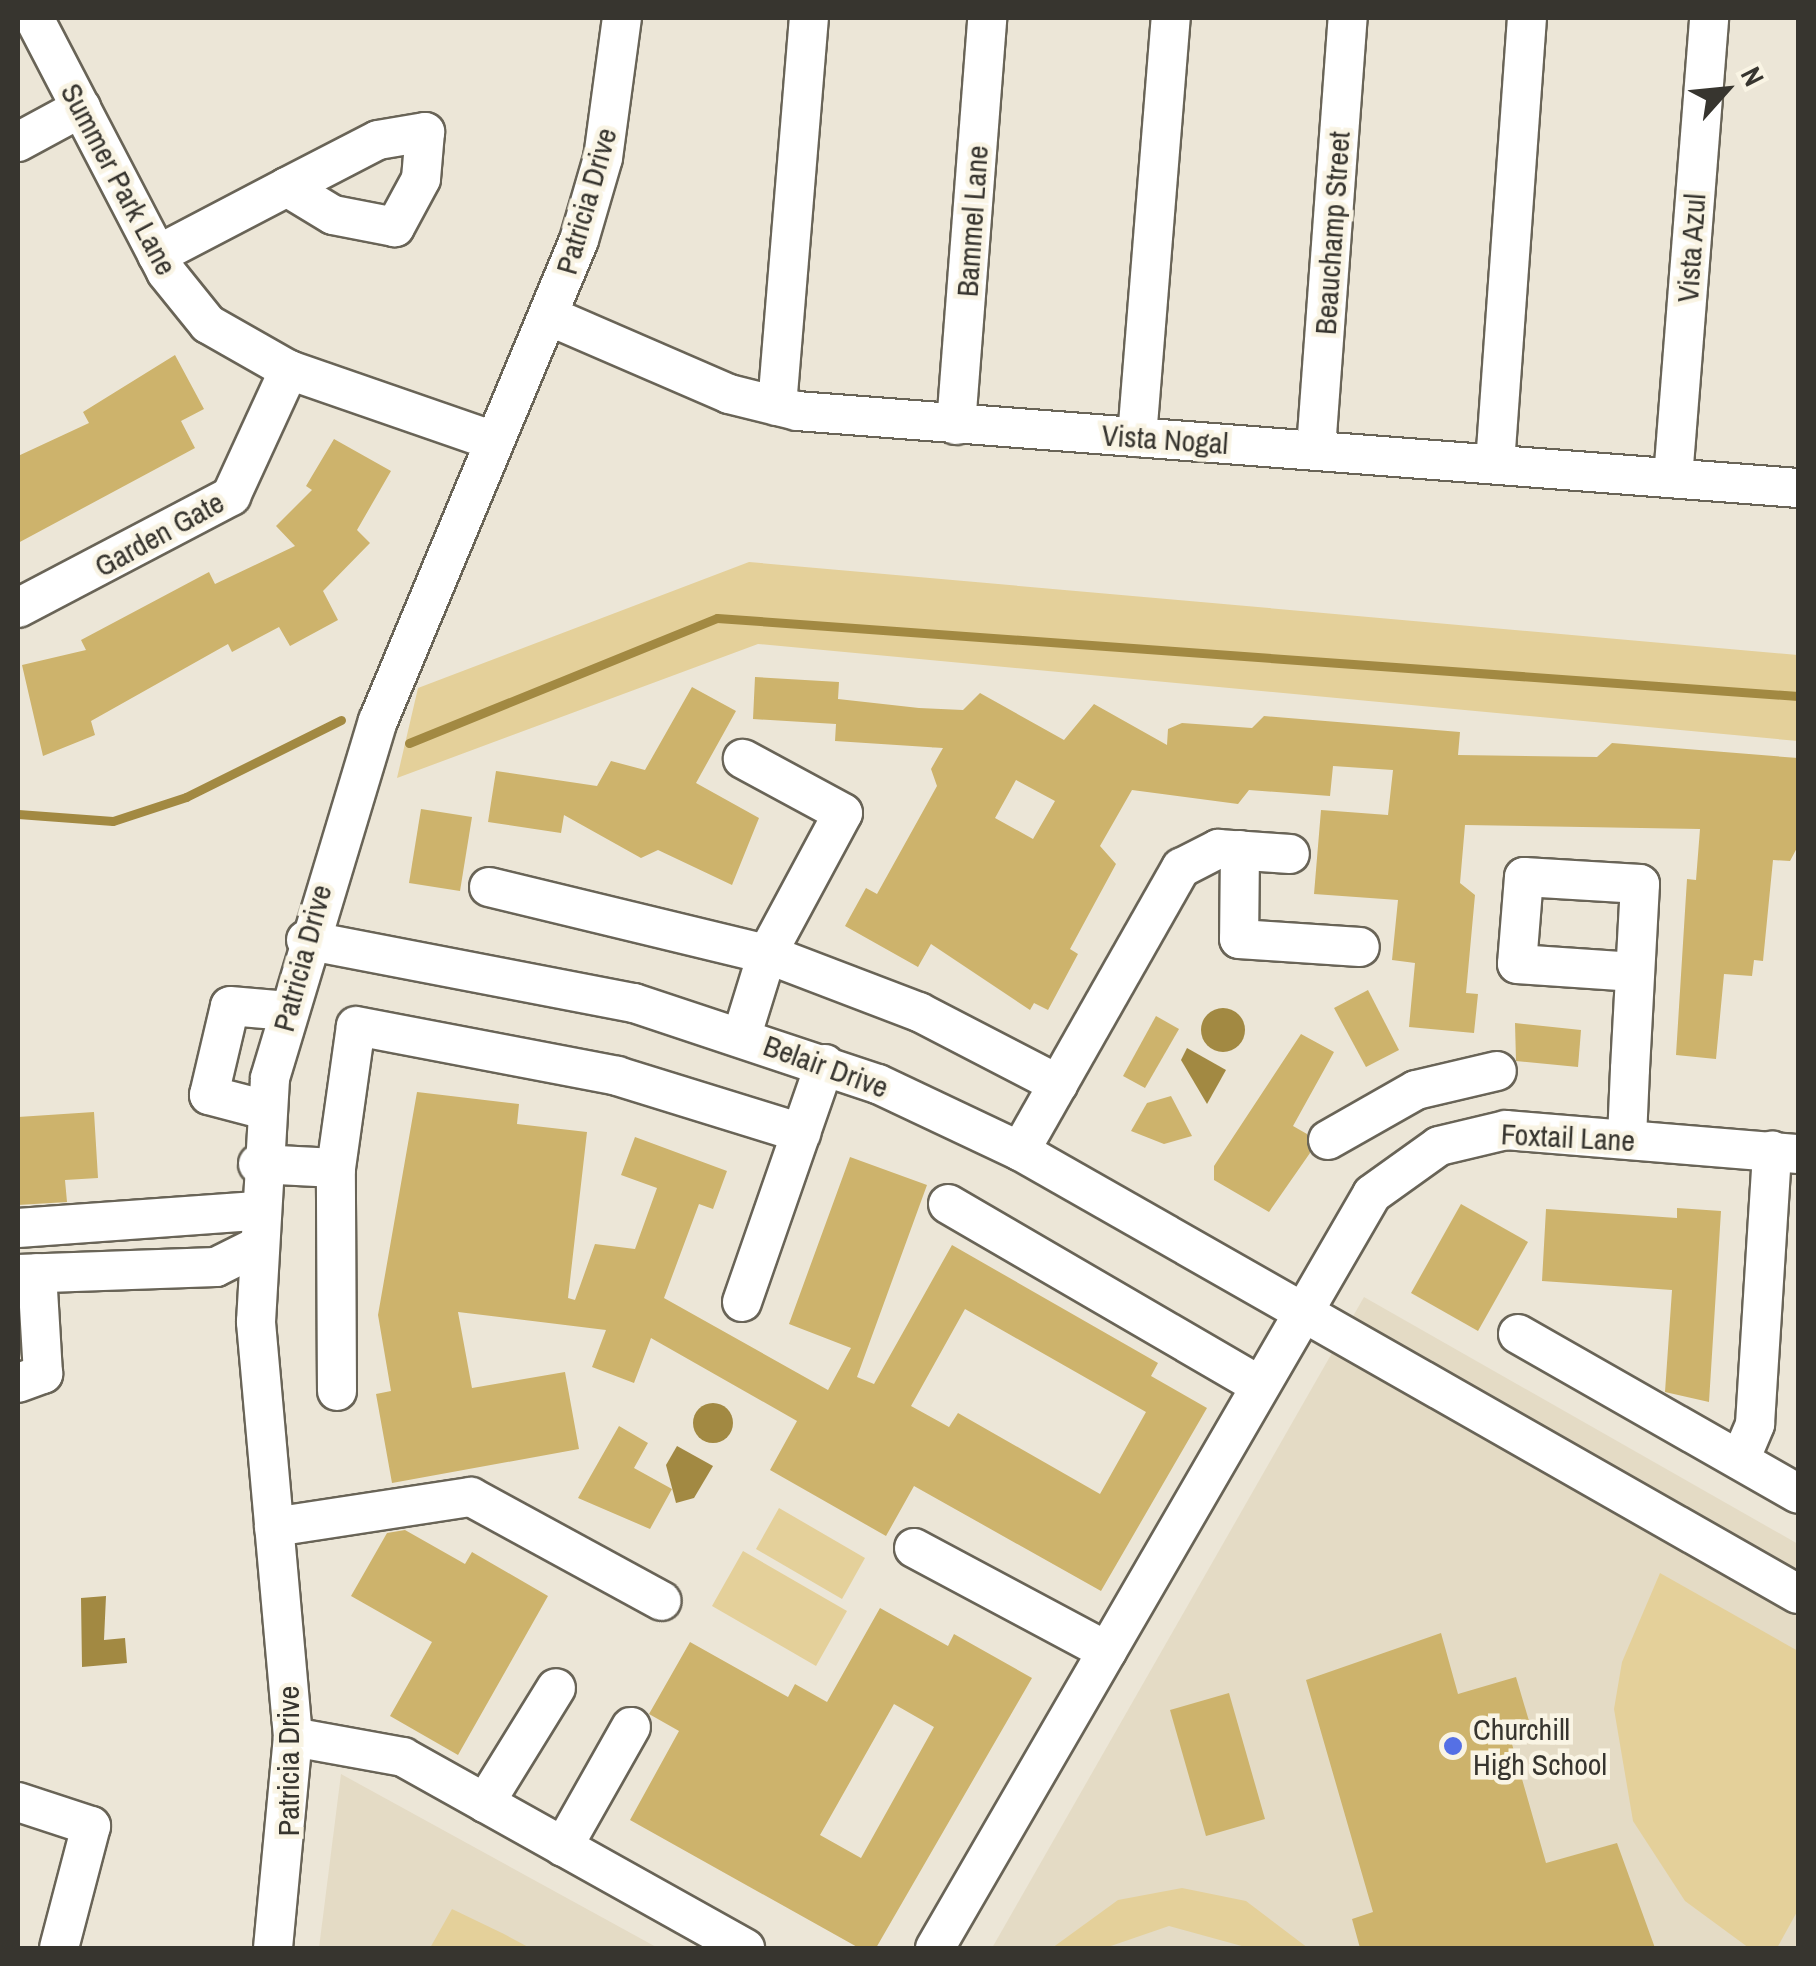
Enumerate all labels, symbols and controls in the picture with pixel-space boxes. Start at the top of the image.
north arrow [1676,40,1776,140]
text: N [1732,60,1773,92]
street label: Summer Park Lane [53,77,185,281]
street label: Patricia Drive [548,124,624,278]
street label: Beauchamp Street [1307,130,1357,336]
street label: Bammel Lane [949,144,995,298]
street label: Vista Azul [1669,192,1713,304]
street label: Vista Nogal [1101,417,1229,461]
street label: Garden Gate [88,484,230,584]
street label: Patricia Drive [265,881,339,1035]
street label: Belair Drive [759,1027,893,1105]
street label: Foxtail Lane [1500,1116,1636,1158]
street label: Patricia Drive [270,1686,306,1836]
place label: Churchill High School [1473,1711,1607,1782]
marker: Churchill High School [1442,1735,1464,1757]

